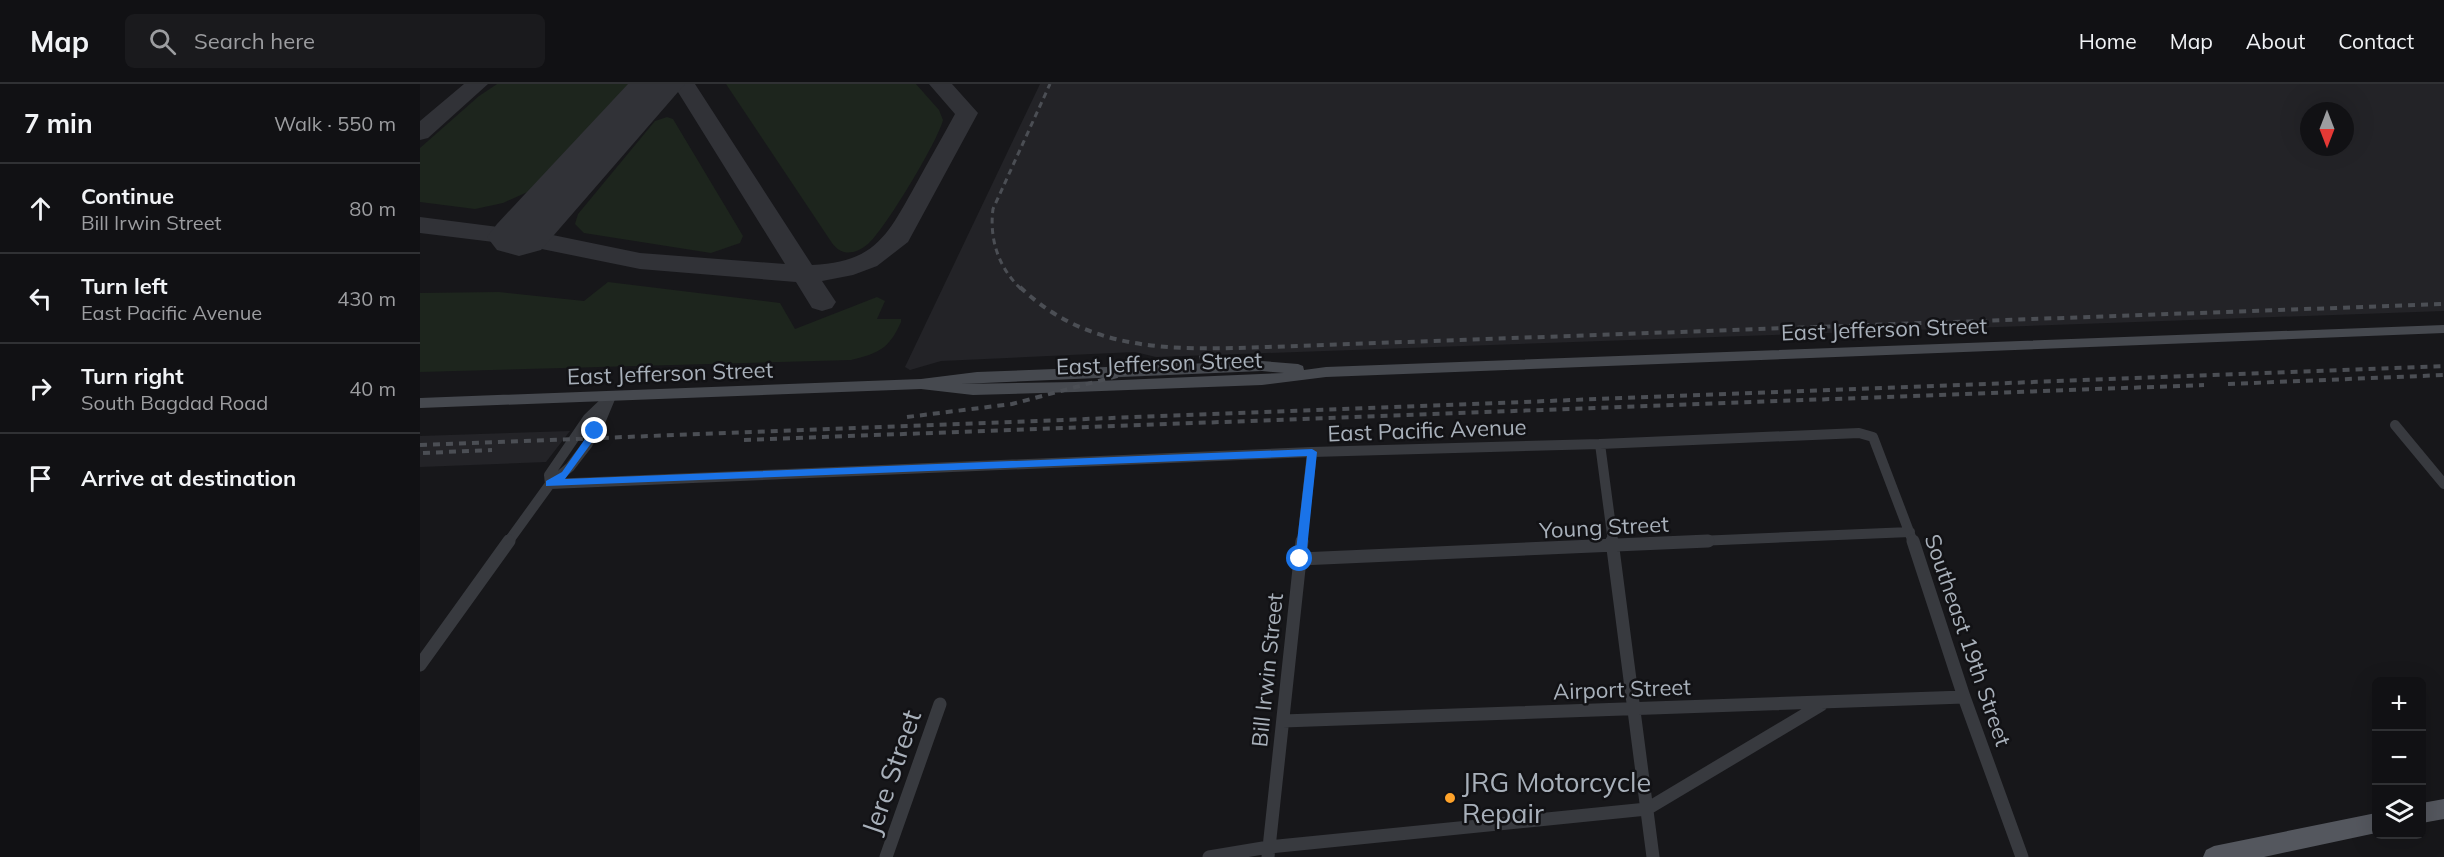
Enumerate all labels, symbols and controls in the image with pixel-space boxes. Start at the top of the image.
search box [125,14,545,68]
text: Map [30,24,89,59]
icon: search [146,25,179,58]
text: Search here [194,27,315,55]
text: Home [2079,28,2137,54]
text: Map [2170,28,2213,54]
text: About [2246,28,2305,54]
text: Contact [2338,28,2414,54]
north arrow [2300,102,2354,156]
text: 7 min [24,107,93,140]
text: Walk · 550 m [274,111,396,136]
text: Continue [81,182,174,210]
icon: ahead [24,192,57,225]
text: 80 m [349,196,396,221]
text: Bill Irwin Street [81,210,222,235]
text: Turn left [81,272,168,300]
icon: left [24,282,57,315]
text: 430 m [337,286,396,311]
text: East Pacific Avenue [81,300,262,325]
street label: East Jefferson Street [1780,311,1988,347]
street label: East Jefferson Street [1055,345,1263,381]
street label: East Jefferson Street [566,355,774,391]
text: Turn right [81,362,184,390]
icon: right [24,372,57,405]
text: 40 m [349,376,396,401]
text: South Bagdad Road [81,390,268,415]
street label: East Pacific Avenue [1327,413,1527,447]
route end [581,417,607,443]
icon: arrive [24,462,57,495]
text: Arrive at destination [81,464,296,492]
street label: Young Street [1538,510,1670,544]
street label: Southeast 19th Street [1919,530,2018,750]
route start [1286,545,1312,571]
street label: Bill Irwin Street [1245,591,1289,748]
street label: Airport Street [1553,673,1692,705]
map controls [2372,677,2426,839]
button: + [2372,677,2426,731]
street label: Jere Street [854,705,928,839]
button: − [2372,731,2426,785]
place label: JRG Motorcycle Repair [1462,765,1651,830]
button: layers [2372,785,2426,839]
marker: JRG Motorcycle Repair [1443,791,1457,805]

